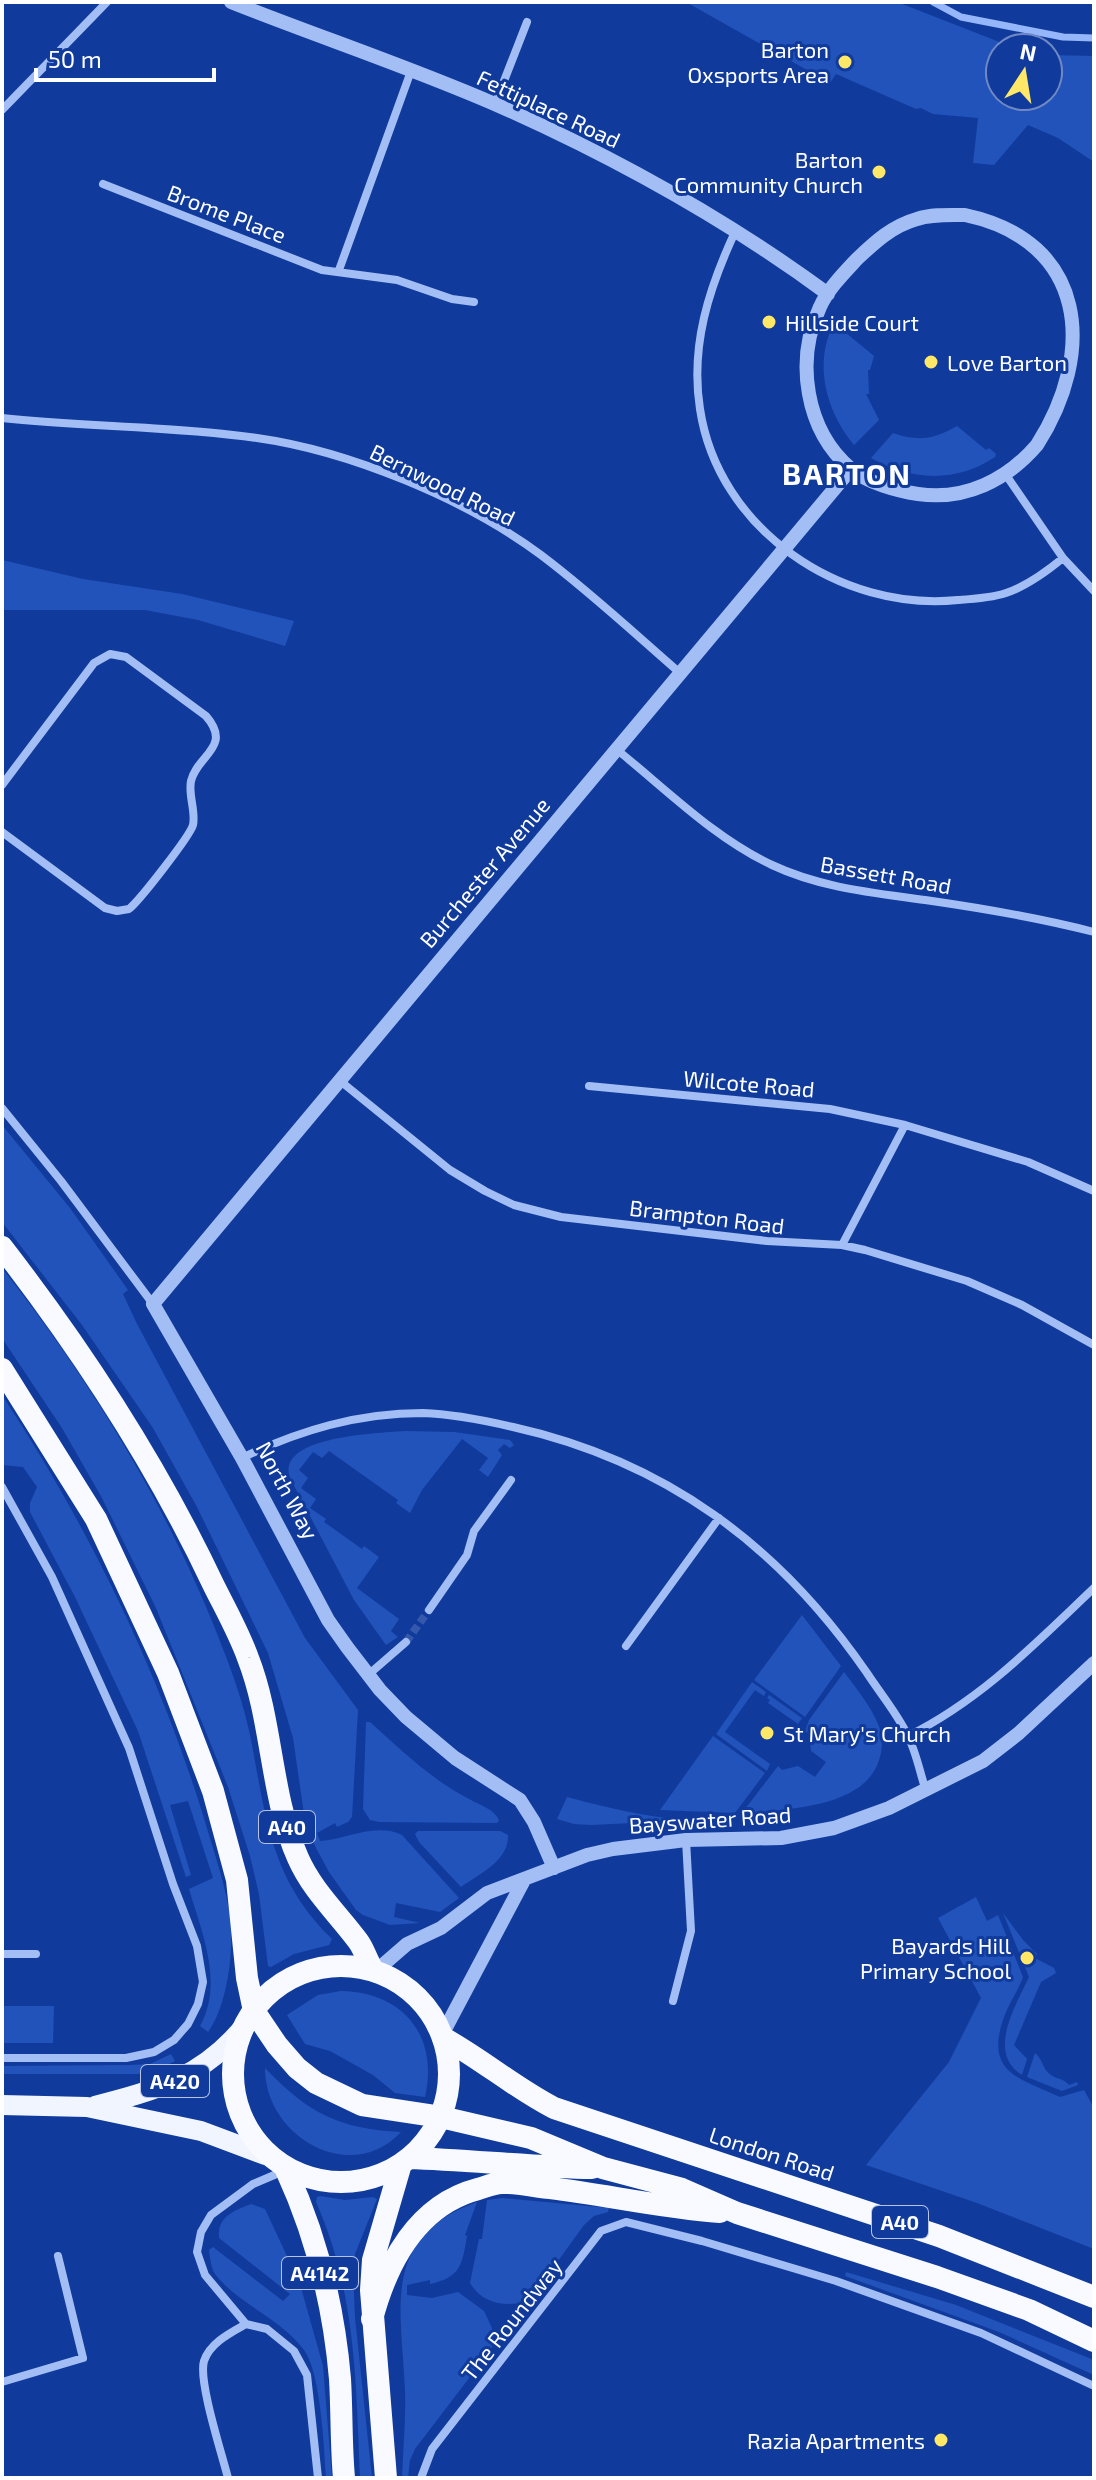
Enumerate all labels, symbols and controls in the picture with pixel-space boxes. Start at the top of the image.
scale bar [36,32,214,82]
north arrow [984,32,1064,112]
place label: Barton Oxsports Area [687,36,829,87]
text: N [1018,37,1039,66]
text: 50 m [48,44,102,73]
marker: Barton Oxsports Area [836,53,854,71]
street label: Fettiplace Road [473,63,625,153]
place label: Barton Community Church [674,146,863,197]
marker: Barton Community Church [870,163,888,181]
street label: Brome Place [164,179,290,247]
place label: Hillside Court [785,309,919,335]
marker: Hillside Court [760,313,778,331]
place label: Love Barton [947,349,1067,375]
marker: Love Barton [922,353,940,371]
street label: Bernwood Road [366,438,520,530]
district label: BARTON [782,455,912,491]
street label: Burchester Avenue [414,792,554,952]
street label: Bassett Road [819,850,953,898]
street label: Wilcote Road [682,1064,816,1102]
street label: Brampton Road [628,1194,786,1238]
street label: North Way [251,1437,325,1544]
place label: St Mary's Church [783,1720,951,1746]
marker: St Mary's Church [758,1724,776,1742]
street label: Bayswater Road [628,1800,792,1838]
road number: A40 [259,1811,315,1843]
place label: Bayards Hill Primary School [860,1932,1011,1983]
marker: Bayards Hill Primary School [1018,1949,1036,1967]
road number: A420 [141,2065,209,2097]
street label: London Road [706,2121,838,2185]
road number: A40 [872,2206,928,2238]
street label: The Roundway [455,2252,567,2385]
road number: A4142 [282,2257,358,2289]
place label: Razia Apartments [747,2427,925,2453]
marker: Razia Apartments [932,2431,950,2449]

